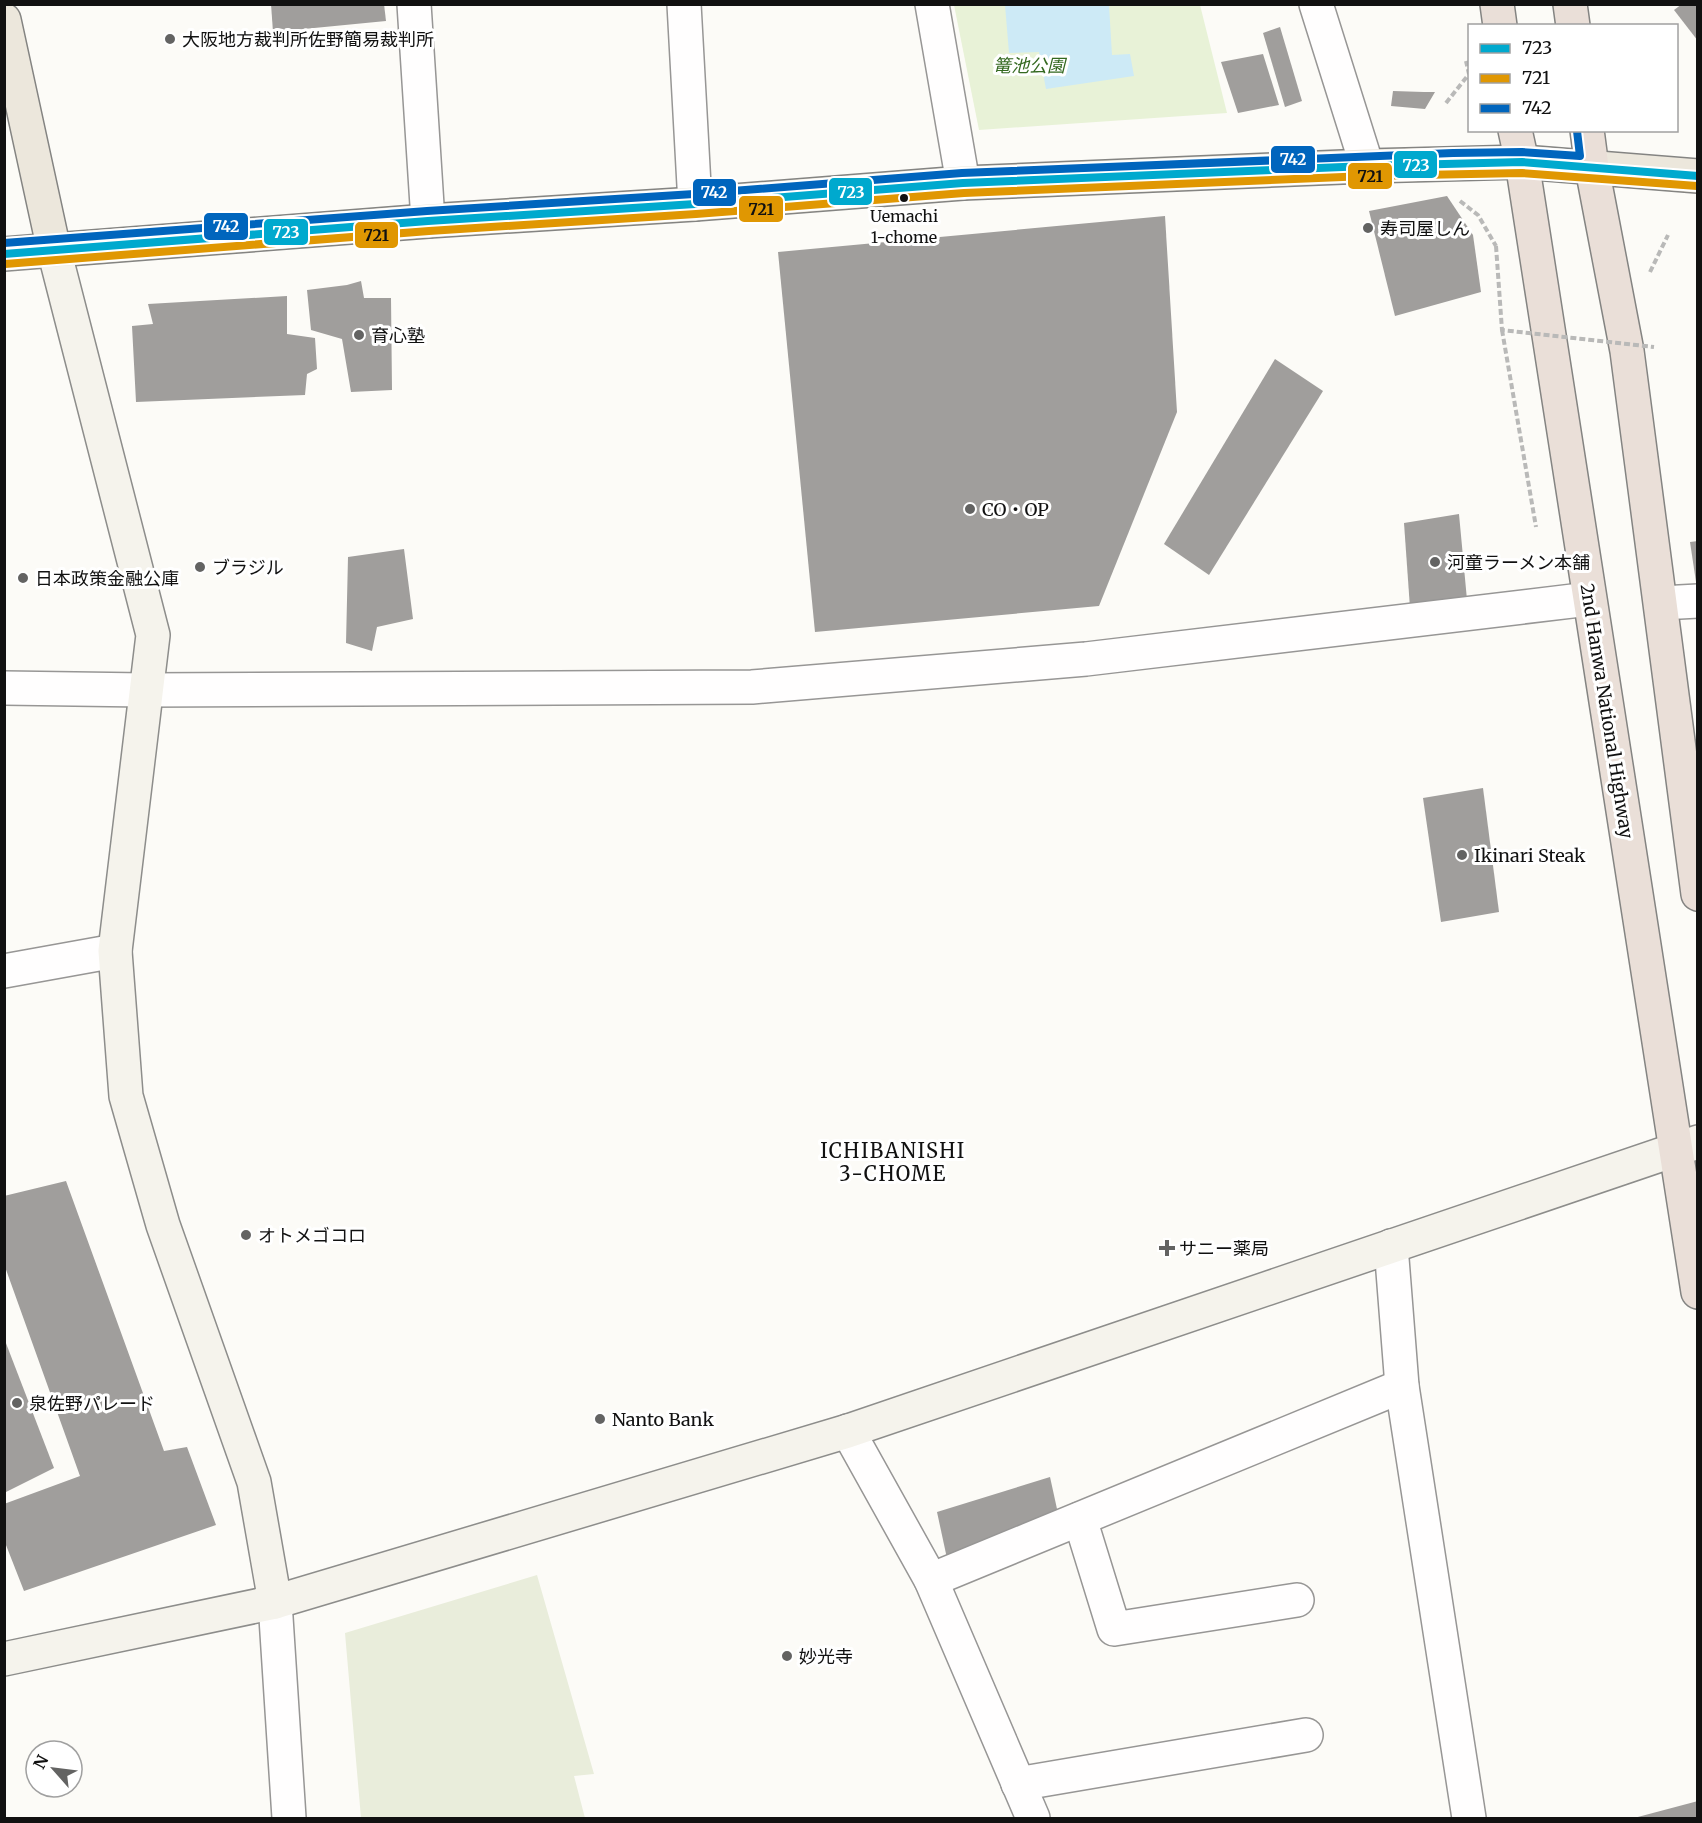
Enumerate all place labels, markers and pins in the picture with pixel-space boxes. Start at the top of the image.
place label: 大阪地方裁判所佐野簡易裁判所 [182,28,434,51]
marker: 大阪地方裁判所佐野簡易裁判所 [163,32,177,46]
marker: Uemachi 1-chome [898,192,910,204]
place label: Uemachi 1-chome [870,206,938,247]
place label: 寿司屋しん [1380,217,1470,240]
marker: 寿司屋しん [1361,221,1375,235]
place label: 育心塾 [371,324,425,347]
marker: 育心塾 [352,328,366,342]
place label: CO・OP [982,498,1049,521]
marker: CO・OP [963,502,977,516]
place label: 河童ラーメン本舗 [1447,551,1590,574]
marker: 河童ラーメン本舗 [1428,555,1442,569]
place label: ブラジル [212,556,284,579]
marker: ブラジル [193,560,207,574]
place label: 日本政策金融公庫 [35,567,179,590]
marker: 日本政策金融公庫 [16,571,30,585]
place label: Ikinari Steak [1474,844,1586,867]
marker: Ikinari Steak [1455,848,1469,862]
place label: オトメゴコロ [258,1224,366,1247]
marker: オトメゴコロ [239,1228,253,1242]
place label: サニー薬局 [1179,1237,1269,1260]
marker: サニー薬局 [1160,1241,1174,1255]
place label: 泉佐野パレード [29,1392,155,1415]
marker: 泉佐野パレード [10,1396,24,1410]
place label: Nanto Bank [612,1408,714,1431]
marker: Nanto Bank [593,1412,607,1426]
place label: 妙光寺 [799,1645,853,1668]
marker: 妙光寺 [780,1649,794,1663]

